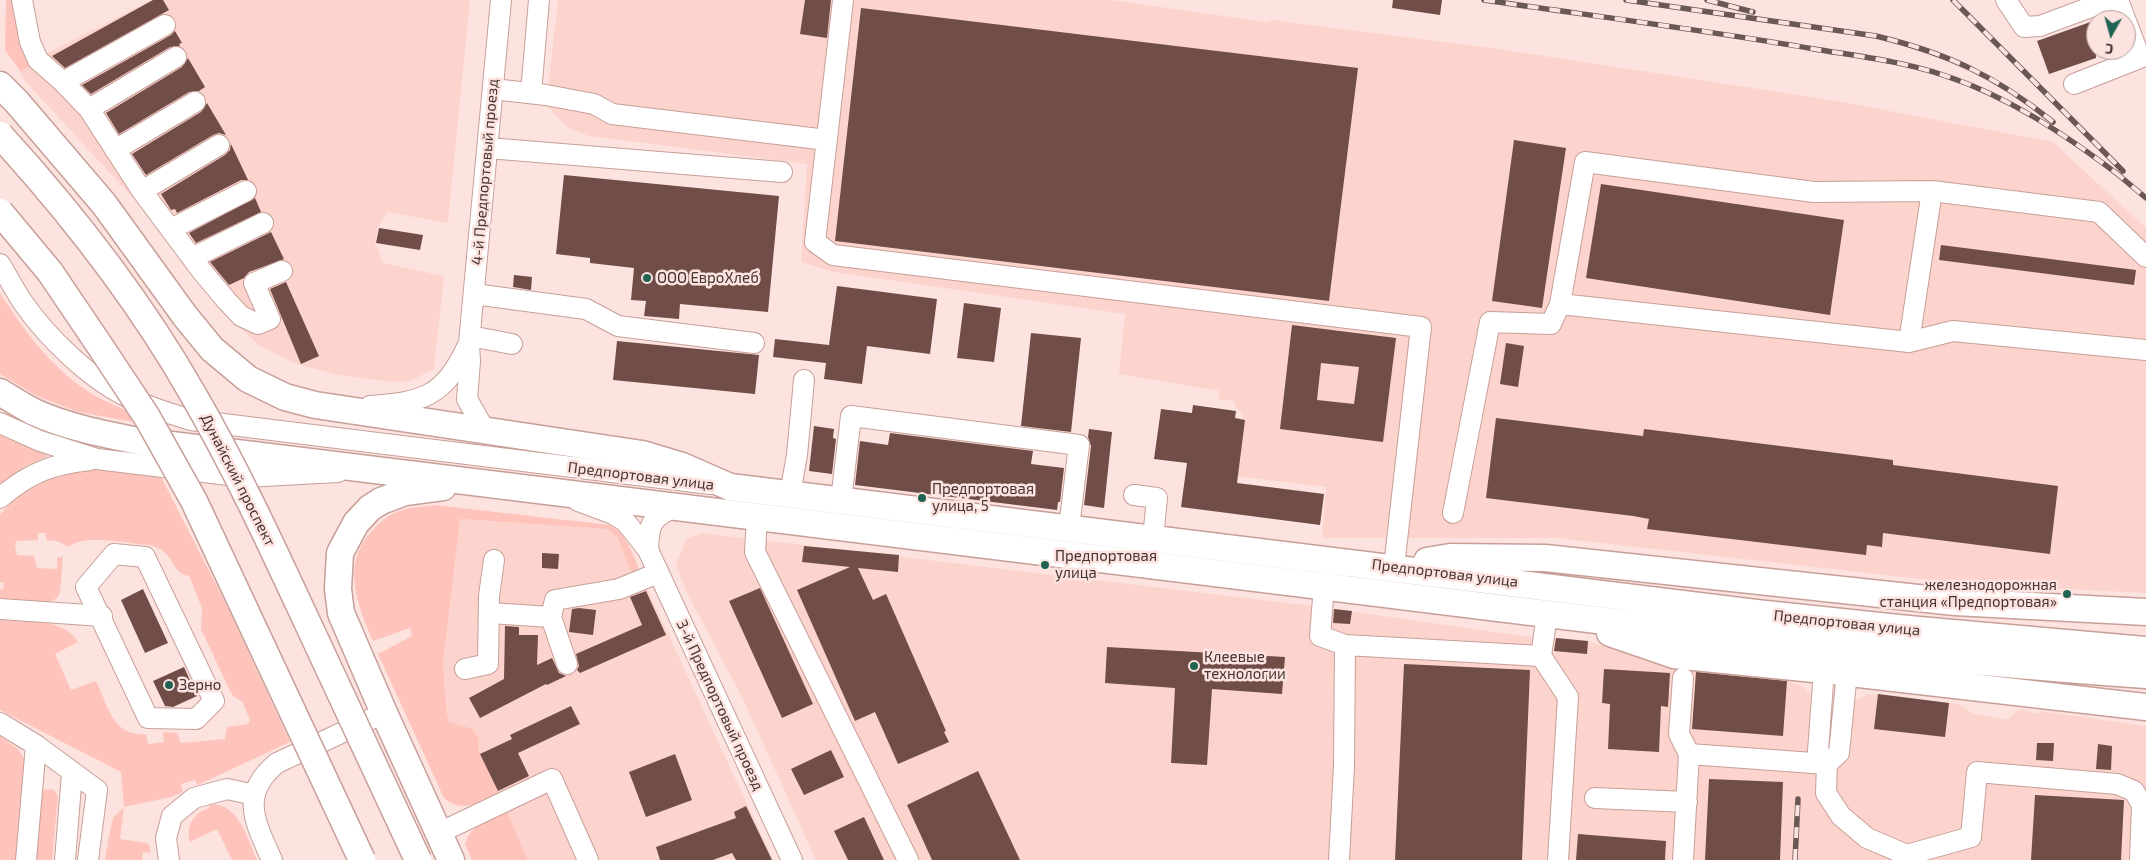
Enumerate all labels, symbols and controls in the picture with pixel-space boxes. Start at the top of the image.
north arrow [2086,10,2136,60]
text: С [2104,40,2114,58]
street label: 4-й Предпортовый проезд [468,78,502,266]
place label: ООО ЕвроХлеб [657,269,759,287]
marker: ООО ЕвроХлеб [641,272,653,284]
street label: Дунайский проспект [197,411,279,549]
street label: Предпортовая улица [567,458,715,494]
place label: Предпортовая улица, 5 [932,480,1034,515]
marker: Предпортовая улица, 5 [916,492,928,504]
place label: Предпортовая улица [1055,547,1157,582]
street label: Предпортовая улица [1371,555,1519,591]
marker: Предпортовая улица [1039,559,1051,571]
place label: железнодорожная станция «Предпортовая» [1879,576,2057,611]
marker: железнодорожная станция «Предпортовая» [2061,588,2073,600]
street label: Предпортовая улица [1773,606,1921,640]
street label: 3-й Предпортовый проезд [673,617,767,793]
place label: Клеевые технологии [1204,648,1286,683]
marker: Клеевые технологии [1188,660,1200,672]
place label: Зерно [179,676,221,694]
marker: Зерно [163,679,175,691]

